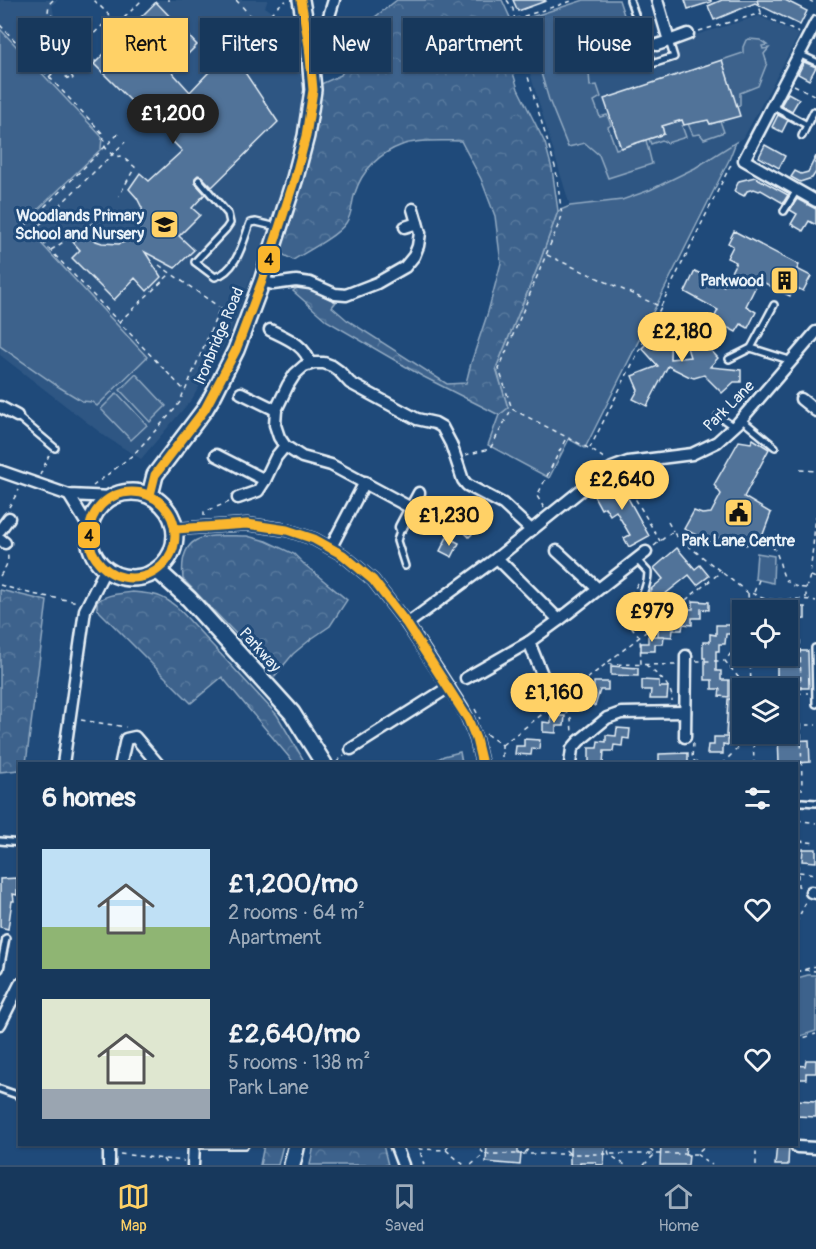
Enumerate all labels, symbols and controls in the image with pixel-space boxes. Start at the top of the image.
chip: Buy [18,18,91,72]
chip: Rent [103,18,188,72]
chip: Filters [200,18,299,72]
chip: New [311,18,391,72]
chip: Apartment [403,18,543,72]
chip: House [555,18,652,72]
pin: £1,200 [124,94,222,145]
text: £1,200 [141,101,205,126]
place label: Woodlands Primary School and Nursery [15,206,144,244]
school or university icon: Woodlands Primary School and Nursery [149,209,181,241]
line badge: 4 [257,245,281,274]
text: 4 [264,250,274,270]
building icon: Parkwood [769,265,801,297]
place label: Parkwood [700,271,764,291]
street label: Ironbridge Road [189,284,249,388]
pin: £2,180 [633,312,731,363]
text: £2,180 [652,319,712,344]
street label: Park Lane [699,376,759,436]
pin: £2,640 [573,460,671,511]
text: £2,640 [589,467,655,492]
pin: £1,230 [400,496,498,547]
public building icon: Park Lane Centre [722,497,754,529]
text: £1,230 [418,503,480,528]
line badge: 4 [77,521,101,549]
text: 4 [84,526,94,546]
place label: Park Lane Centre [681,531,796,551]
pin: £979 [616,592,688,643]
text: £979 [630,599,674,624]
map controls [732,600,798,744]
button: locate [732,600,798,666]
street label: Parkway [235,624,285,677]
pin: £1,160 [505,673,603,724]
button: layers [732,678,798,744]
text: £1,160 [525,680,583,705]
text: 6 homes [42,782,136,814]
icon: filters [741,782,774,815]
text: £1,200/mo [228,868,358,900]
icon: home [90,873,162,945]
icon: heart [741,893,774,926]
text: 2 rooms · 64 m² [228,900,365,925]
text: Apartment [228,925,321,950]
text: £2,640/mo [228,1018,360,1050]
icon: home [90,1023,162,1095]
icon: heart [741,1043,774,1076]
text: 5 rooms · 138 m² [228,1050,370,1075]
text: Park Lane [228,1075,309,1100]
tab: Map [117,1180,150,1236]
tab: Saved [384,1180,424,1236]
tab: Home [658,1180,699,1236]

